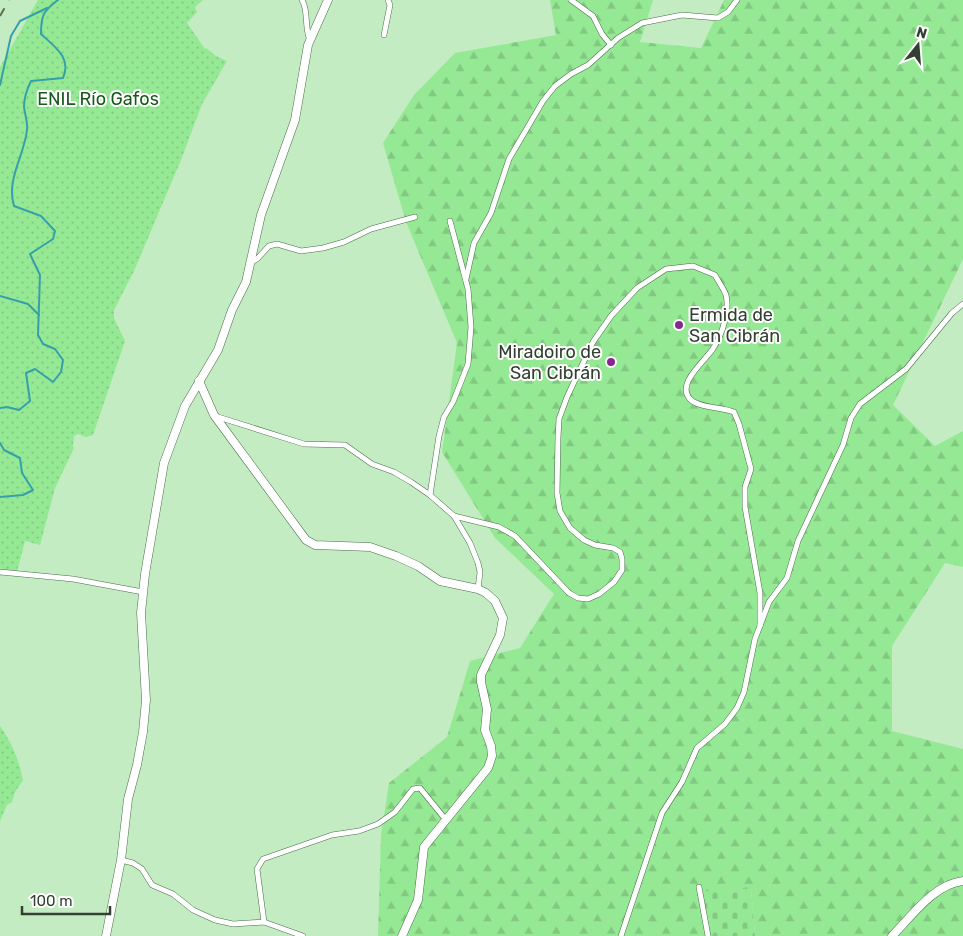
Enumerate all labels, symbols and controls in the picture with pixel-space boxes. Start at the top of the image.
north arrow [893,20,943,70]
text: N [914,23,929,43]
park label: ENIL Río Gafos [37,88,159,110]
place label: Ermida de San Cibrán [689,304,780,347]
marker: Ermida de San Cibrán [673,319,685,331]
place label: Miradoiro de San Cibrán [498,341,601,384]
marker: Miradoiro de San Cibrán [605,356,617,368]
scale bar [22,884,110,916]
text: 100 m [30,892,72,910]

